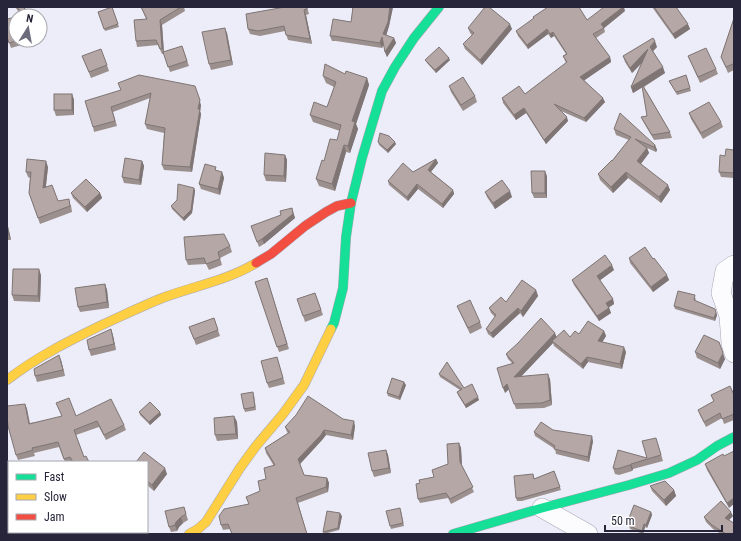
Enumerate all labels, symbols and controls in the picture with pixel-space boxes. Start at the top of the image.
north arrow [8,8,48,48]
text: N [25,12,35,26]
legend [8,461,148,533]
text: Fast [44,470,65,484]
text: Slow [44,490,67,504]
scale bar [605,507,722,533]
text: Jam [44,510,65,524]
text: 50 m [611,514,635,528]

